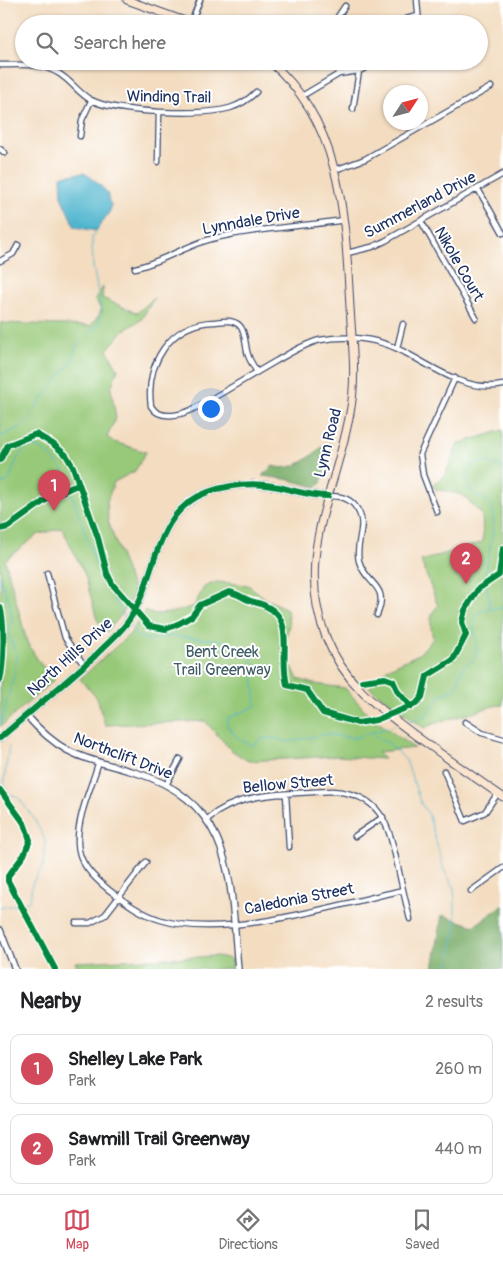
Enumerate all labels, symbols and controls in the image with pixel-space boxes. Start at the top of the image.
search box [15,15,488,70]
icon: search [33,29,61,57]
text: Search here [73,31,166,55]
north arrow [383,85,428,130]
street label: Winding Trail [126,86,212,108]
street label: Summerland Drive [360,167,480,243]
street label: Lynndale Drive [201,203,301,239]
street label: Nikole Court [430,223,489,305]
your location [198,396,224,422]
street label: Lynn Road [310,406,346,480]
pin: 1 [38,470,70,511]
pin: 2 [450,543,482,584]
street label: North Hills Drive [23,613,117,701]
park label: Bent Creek Trail Greenway [173,642,271,680]
street label: Northclift Drive [71,728,175,784]
street label: Bellow Street [242,770,335,798]
street label: Caledonia Street [243,878,356,919]
text: Nearby [20,988,81,1015]
text: 2 results [425,992,483,1012]
text: Shelley Lake Park [68,1047,202,1071]
text: 1 [34,1059,40,1079]
text: 260 m [435,1059,482,1079]
text: Park [68,1071,96,1091]
text: Sawmill Trail Greenway [68,1127,250,1151]
text: 2 [33,1139,41,1159]
text: 440 m [435,1139,482,1159]
text: Park [68,1151,96,1171]
tab: Map [63,1206,91,1253]
tab: Directions [218,1206,278,1253]
tab: Saved [405,1206,440,1253]

